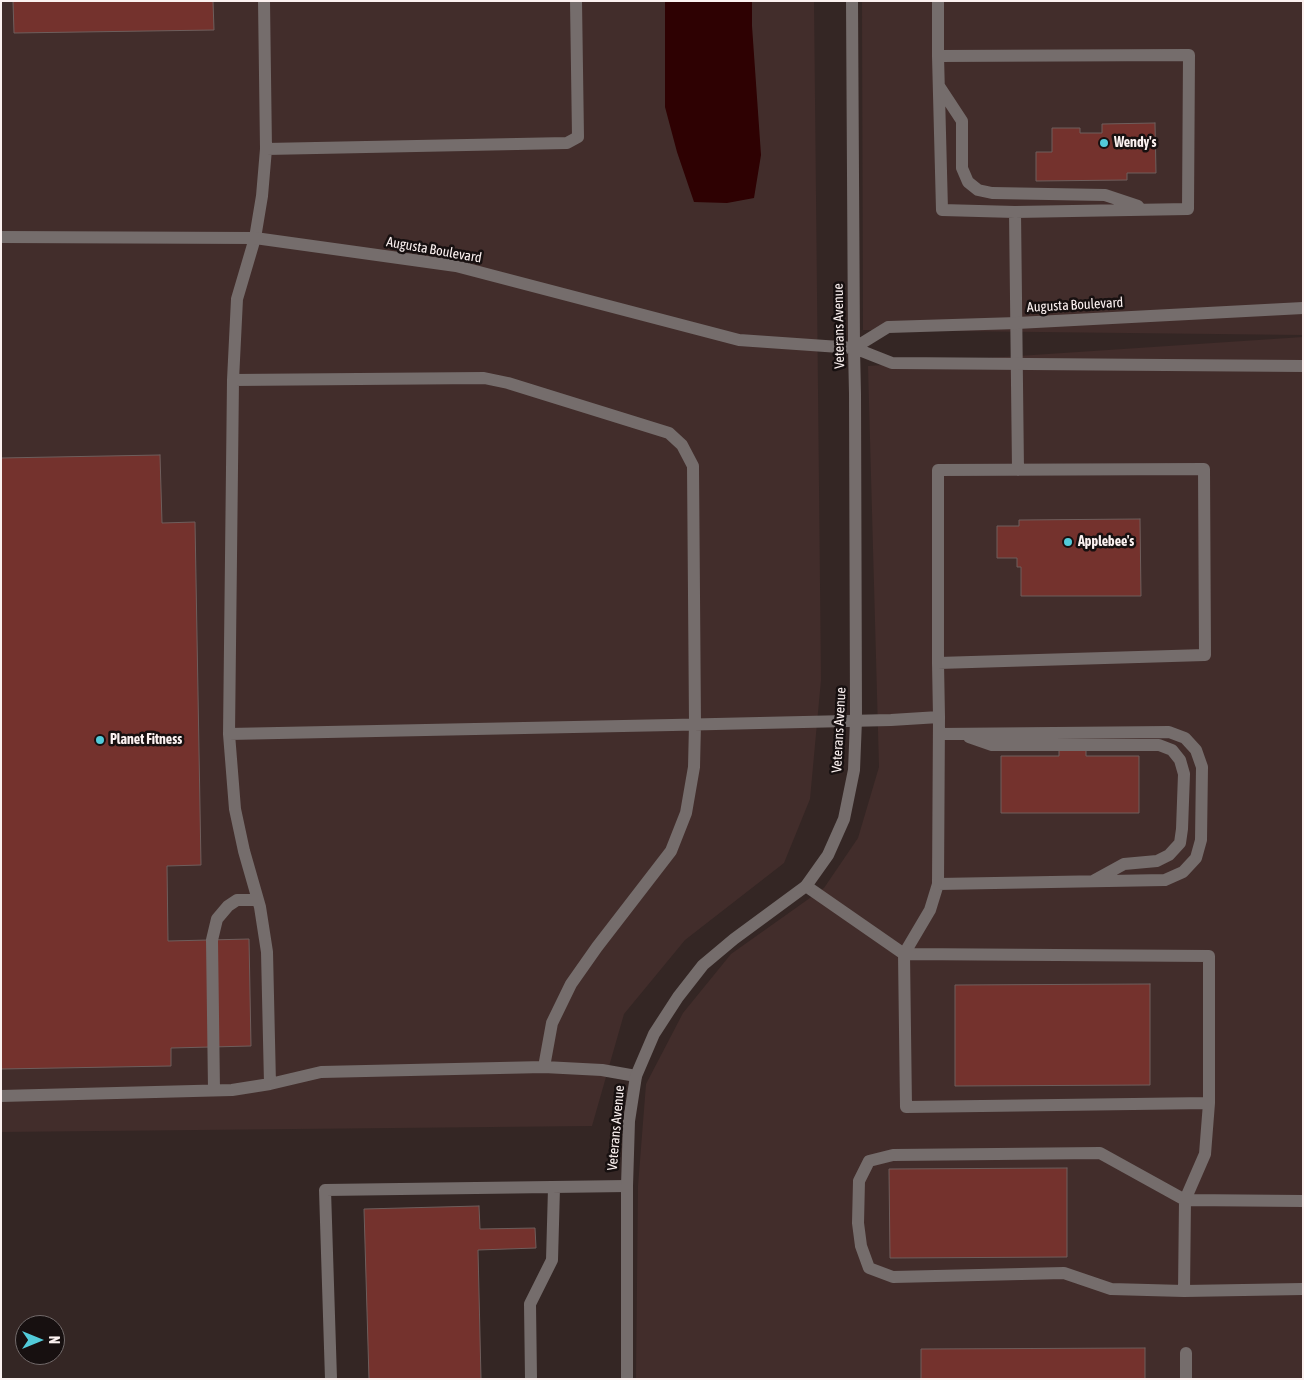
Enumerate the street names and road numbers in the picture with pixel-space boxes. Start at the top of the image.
street label: Augusta Boulevard [385,233,483,267]
street label: Veterans Avenue [830,283,848,369]
street label: Augusta Boulevard [1026,294,1124,316]
street label: Veterans Avenue [828,687,850,773]
street label: Veterans Avenue [604,1085,628,1171]

